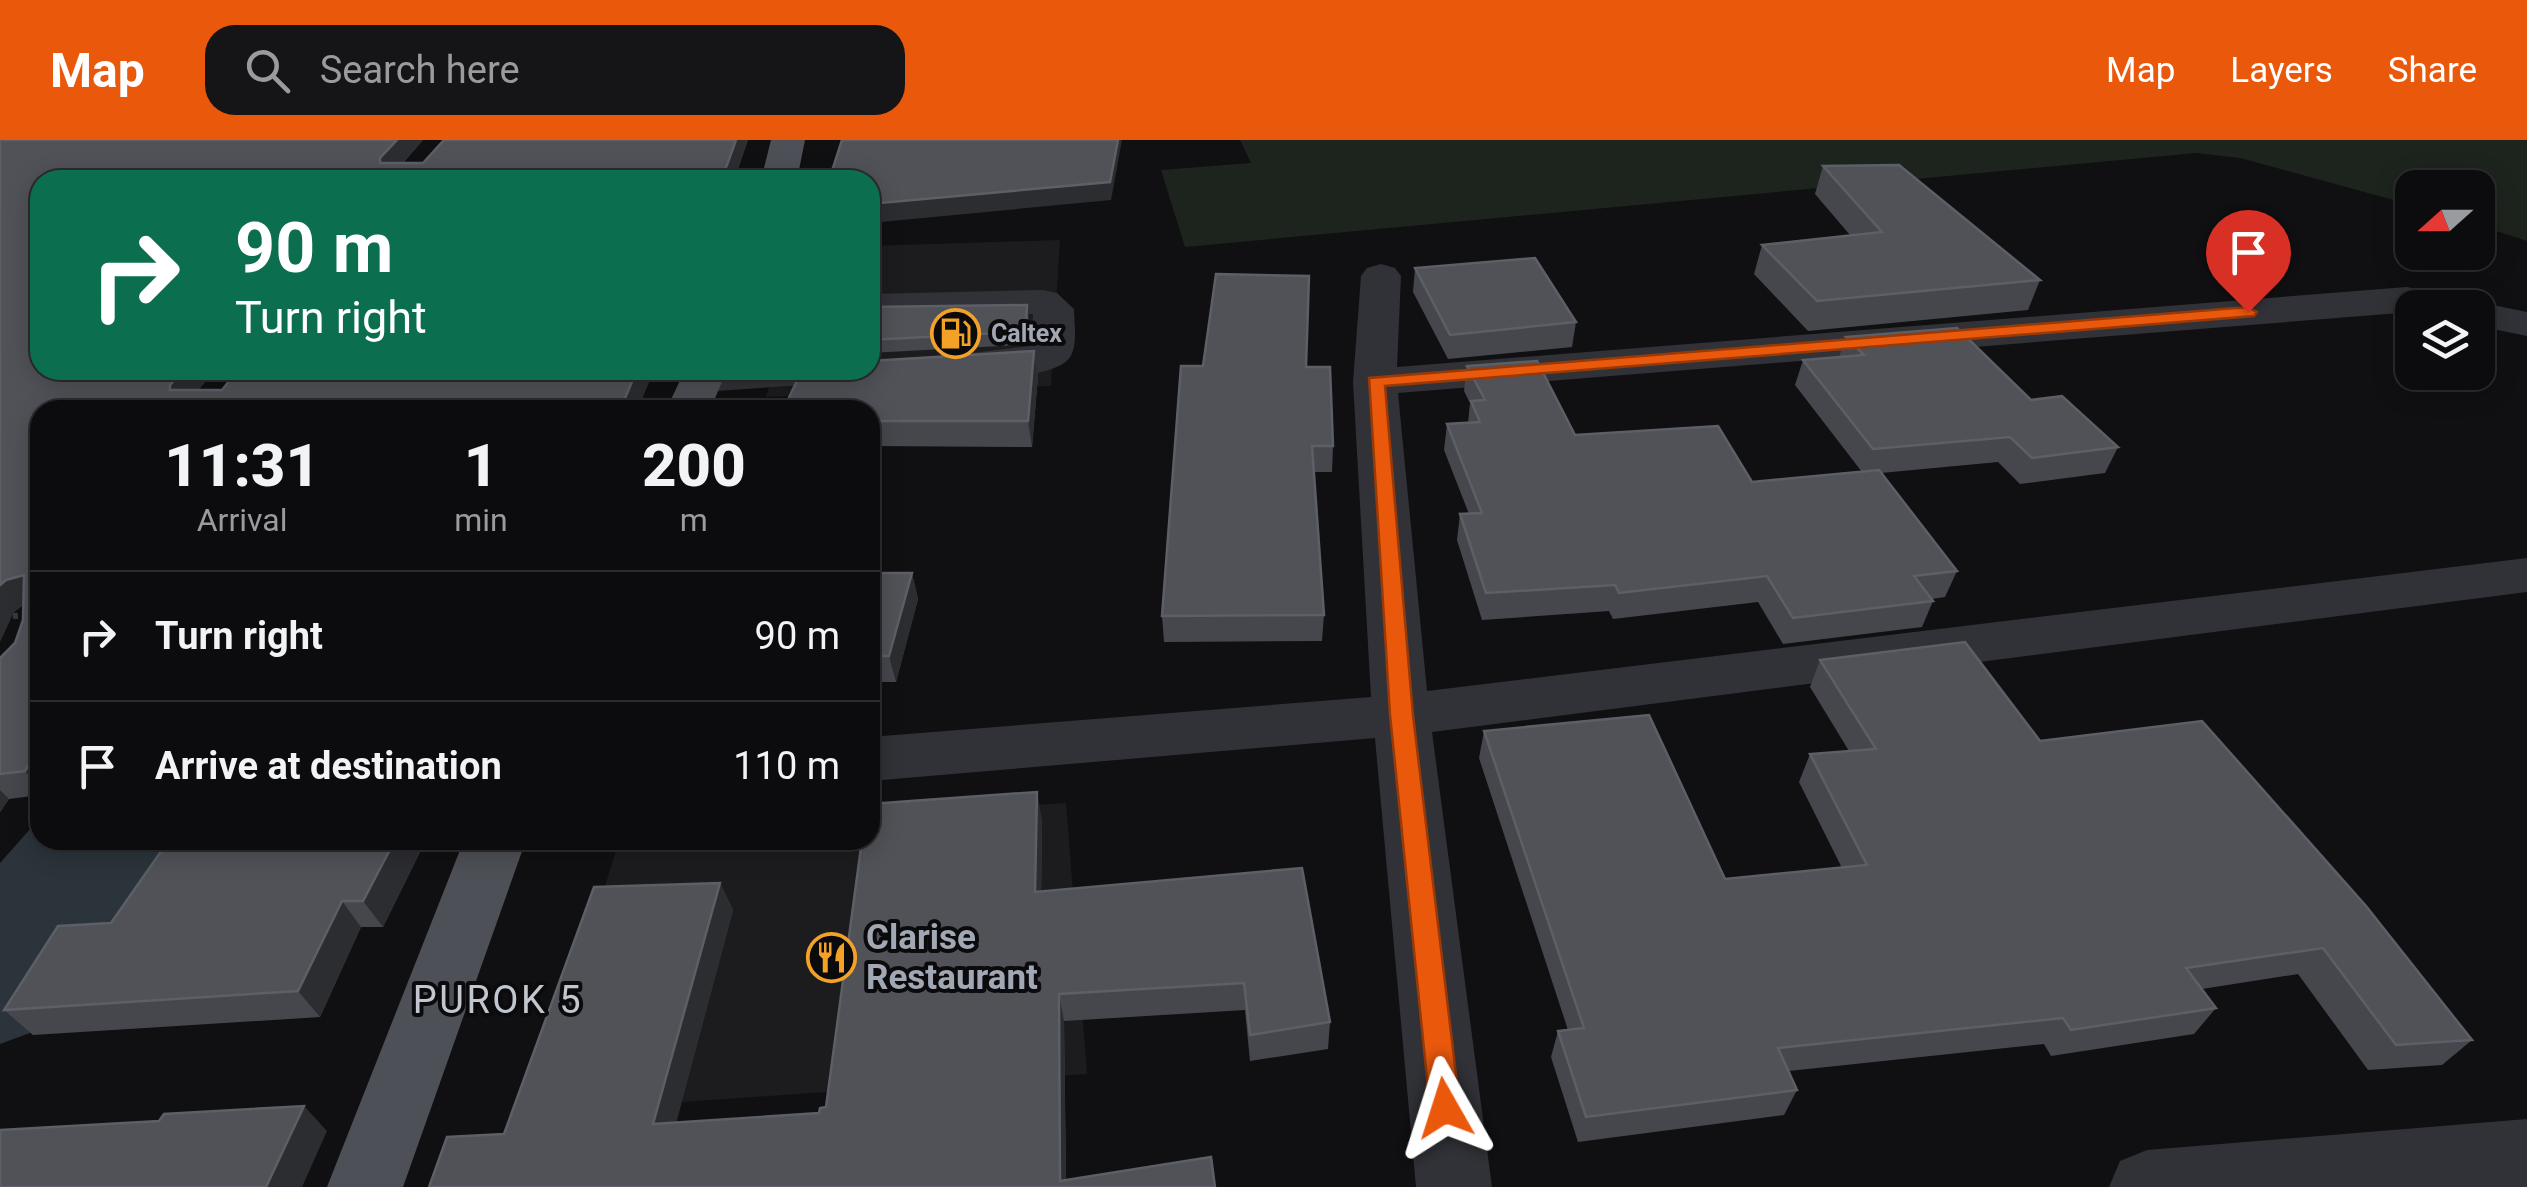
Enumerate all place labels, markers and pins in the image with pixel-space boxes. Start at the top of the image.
pin [2206,210,2291,313]
fuel station icon: Caltex [930,307,982,359]
place label: Caltex [991,319,1062,348]
place label: Clarise Restaurant [866,917,1038,998]
restaurant icon: Clarise Restaurant [805,931,857,983]

